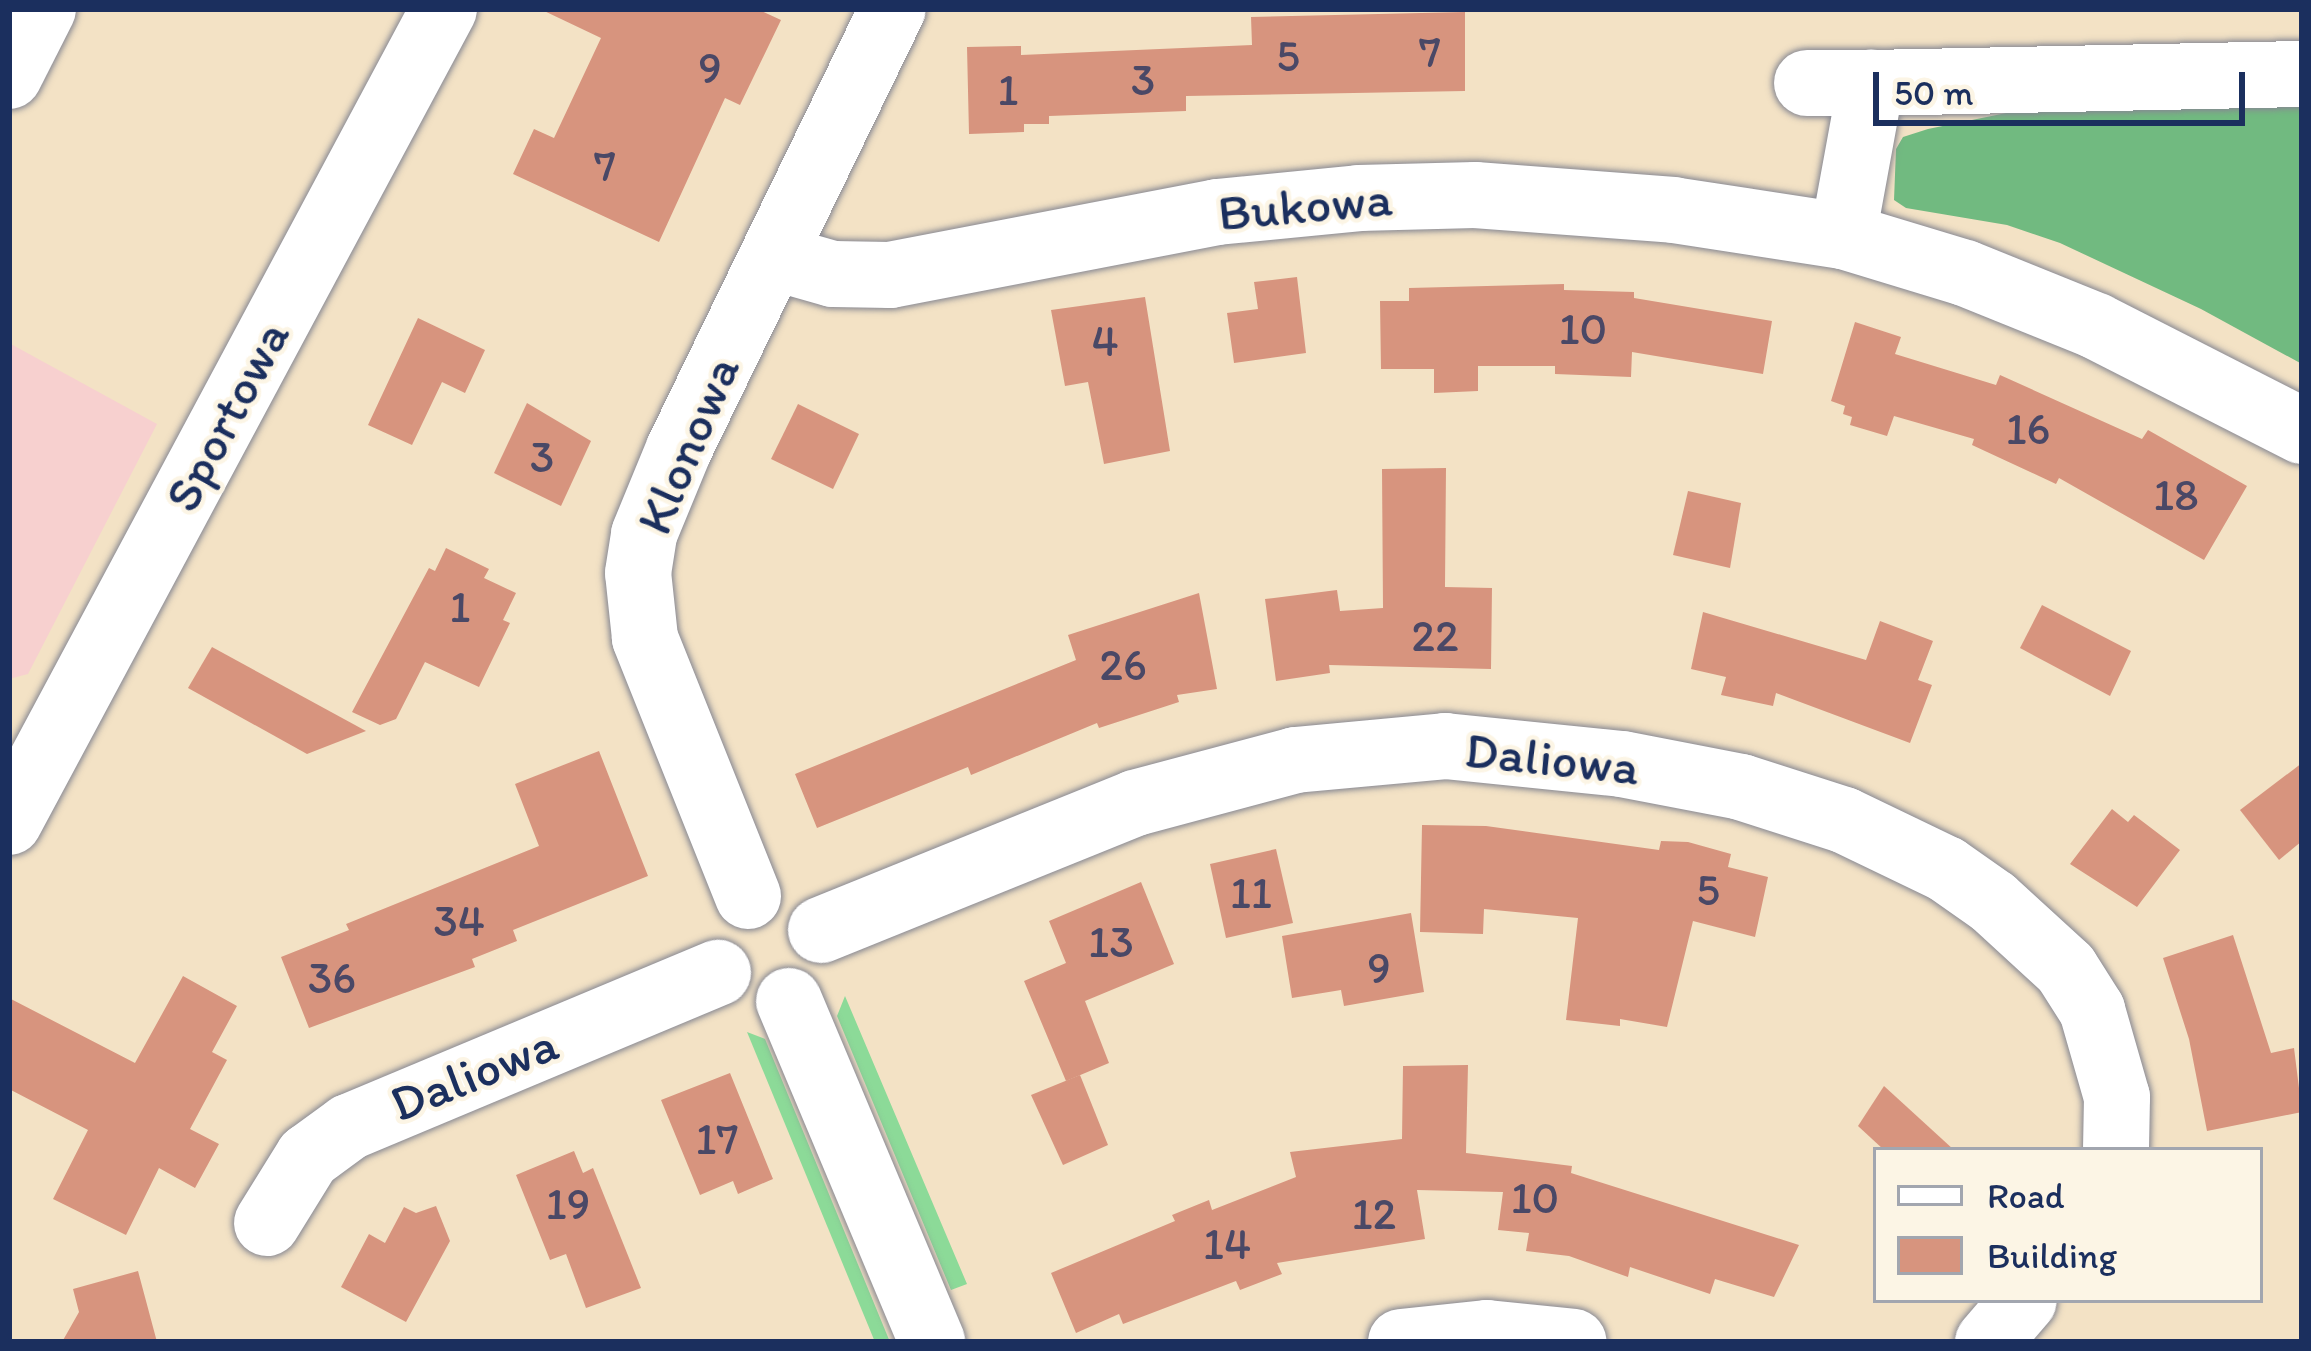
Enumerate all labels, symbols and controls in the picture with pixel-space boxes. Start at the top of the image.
house number: 7 [1419,25,1441,79]
house number: 5 [1276,29,1300,83]
house number: 9 [698,41,722,95]
scale bar [1879,48,2251,122]
house number: 3 [1131,53,1155,107]
house number: 1 [998,63,1018,117]
text: 50 m [1894,71,1973,114]
house number: 7 [594,139,616,193]
street label: Bukowa [1215,168,1395,244]
house number: 10 [1559,302,1607,356]
street label: Sportowa [151,310,303,522]
house number: 4 [1091,314,1119,368]
street label: Klonowa [623,347,753,543]
house number: 16 [2006,402,2050,456]
house number: 3 [530,430,554,484]
house number: 18 [2153,468,2199,522]
house number: 1 [450,580,470,634]
house number: 22 [1411,609,1459,663]
house number: 26 [1099,638,1147,692]
street label: Daliowa [1462,719,1642,799]
house number: 5 [1696,863,1720,917]
house number: 11 [1230,866,1272,920]
house number: 34 [433,894,485,948]
house number: 13 [1088,915,1134,969]
house number: 9 [1367,941,1391,995]
house number: 36 [308,951,356,1005]
street label: Daliowa [381,1013,567,1135]
house number: 17 [695,1112,739,1166]
legend [1873,1147,2263,1303]
house number: 10 [1511,1171,1559,1225]
text: Road [1987,1174,2065,1217]
house number: 19 [546,1177,590,1231]
house number: 12 [1352,1187,1396,1241]
house number: 14 [1203,1217,1251,1271]
text: Building [1987,1234,2117,1277]

